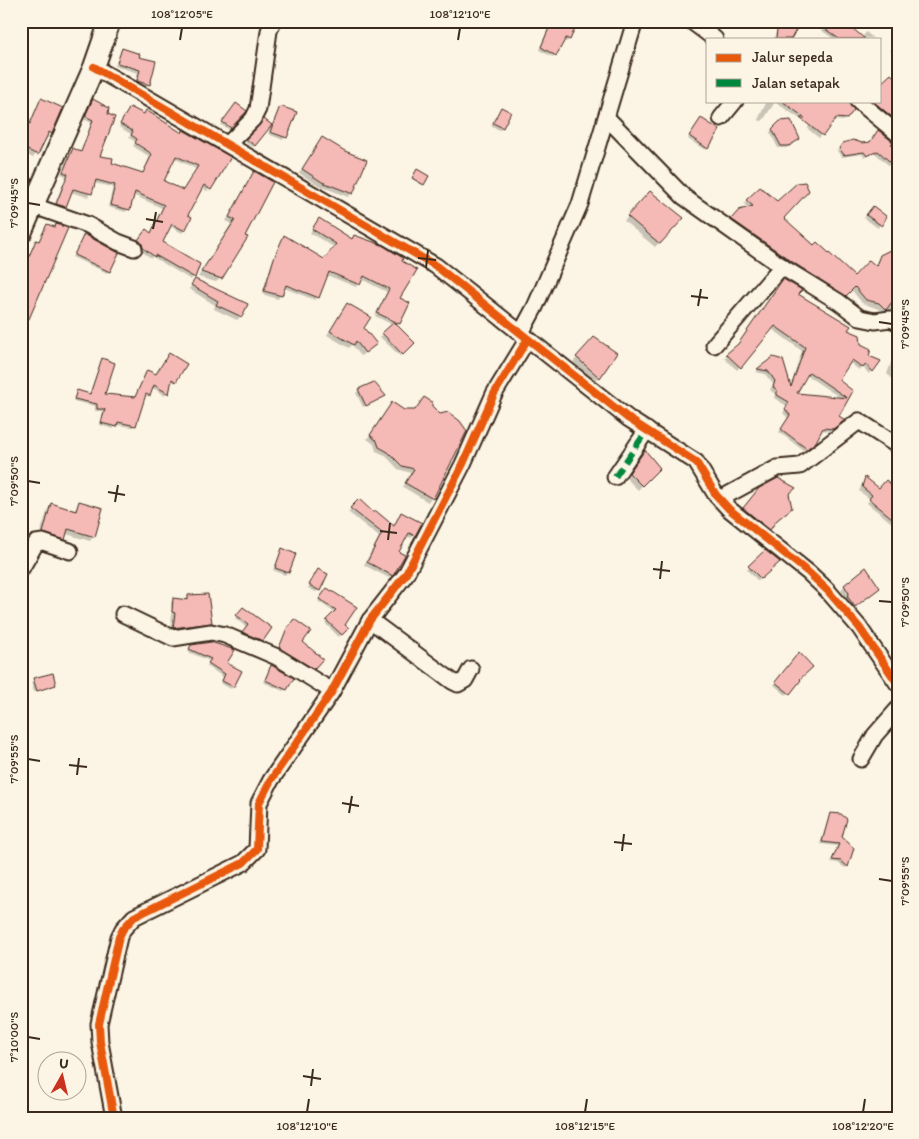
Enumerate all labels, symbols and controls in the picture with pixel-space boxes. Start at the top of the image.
text: 108°12'05"E [151,7,213,21]
text: 108°12'10"E [429,7,491,21]
legend [706,38,882,102]
text: Jalur sepeda [752,48,833,66]
text: Jalan setapak [752,74,840,92]
text: 7°09'45"S [7,178,21,228]
text: 7°09'45"S [898,299,912,349]
text: 7°09'50"S [7,456,21,506]
text: 7°09'50"S [898,577,912,627]
text: 7°09'55"S [7,734,21,784]
text: 7°09'55"S [898,856,912,906]
text: 7°10'00"S [7,1011,21,1062]
north arrow [38,1052,88,1102]
text: U [58,1055,70,1073]
text: 108°12'10"E [276,1119,338,1133]
text: 108°12'15"E [555,1119,615,1133]
text: 108°12'20"E [832,1119,894,1133]

